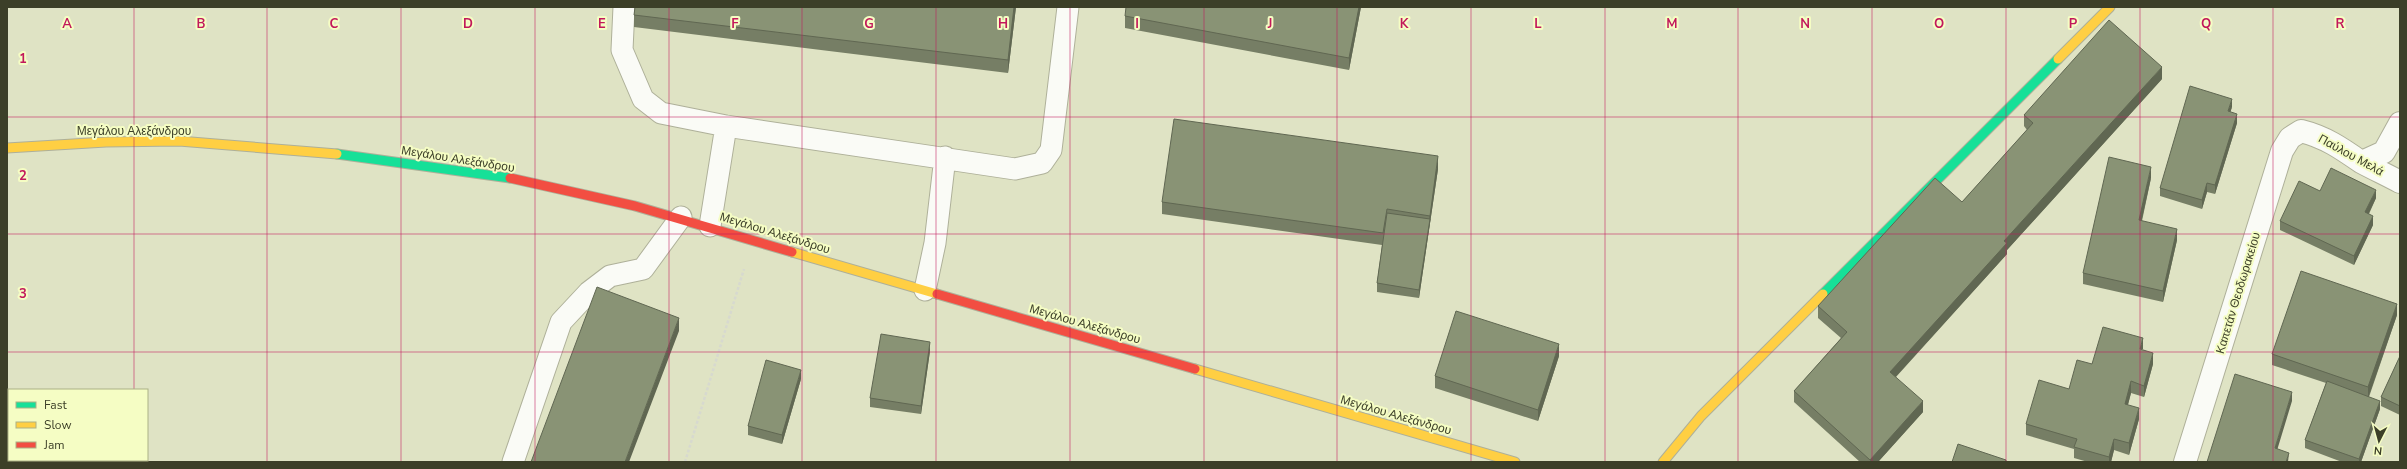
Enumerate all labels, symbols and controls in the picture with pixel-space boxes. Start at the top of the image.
text: A [62,15,72,33]
text: B [197,15,206,33]
text: C [330,15,339,33]
text: D [463,15,473,33]
text: E [598,15,606,33]
text: F [731,15,739,33]
text: G [864,15,874,33]
text: H [998,15,1008,33]
text: I [1135,15,1139,33]
text: J [1267,15,1272,33]
text: K [1400,15,1409,33]
text: L [1534,15,1542,33]
text: M [1666,15,1678,33]
text: N [1800,15,1810,33]
text: O [1934,15,1944,33]
text: P [2069,15,2078,33]
text: Q [2201,15,2211,33]
text: R [2336,15,2345,33]
text: 1 [19,50,27,68]
street label: Μεγάλου Αλεξάνδρου [77,123,191,139]
street label: Παύλου Μελά [2315,130,2387,180]
street label: Μεγάλου Αλεξάνδρου [400,142,516,176]
text: 2 [19,167,27,185]
street label: Μεγάλου Αλεξάνδρου [718,209,832,257]
street label: Καπετάν Θεοδωρακείου [2212,230,2264,356]
text: 3 [19,285,27,303]
street label: Μεγάλου Αλεξάνδρου [1028,301,1142,347]
legend [8,389,148,461]
street label: Μεγάλου Αλεξάνδρου [1339,392,1453,438]
text: Fast [44,397,67,413]
text: Slow [44,417,72,433]
north arrow [2359,421,2399,461]
text: Jam [43,437,65,453]
text: N [2373,443,2383,458]

